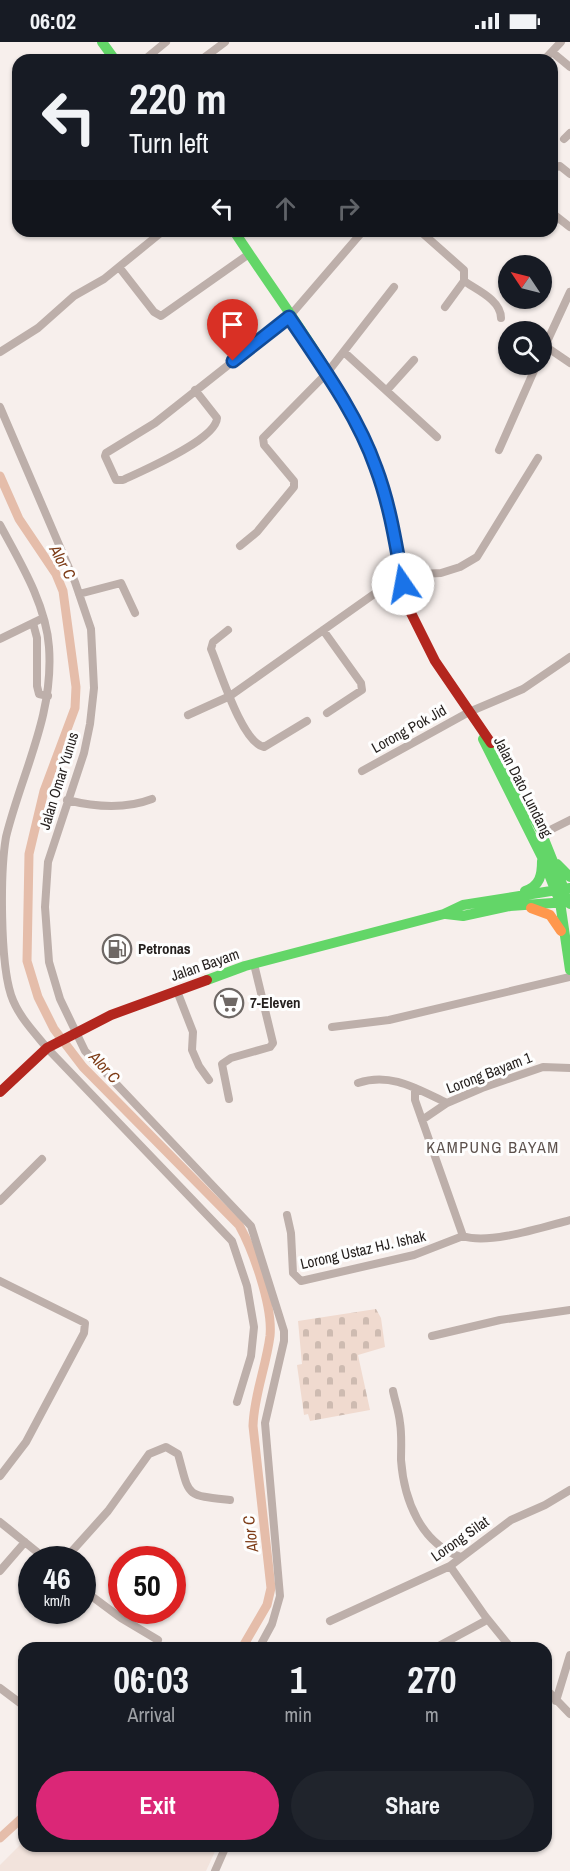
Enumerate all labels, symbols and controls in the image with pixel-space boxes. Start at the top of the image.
text: 06:02 [30,6,76,36]
text: 220 m [129,71,227,127]
icon: left [30,78,108,156]
text: Turn left [129,125,208,161]
icon: left [206,192,239,225]
icon: ahead [269,192,302,225]
icon: right [332,192,365,225]
north arrow [498,255,552,309]
map controls [498,255,552,375]
pin [207,299,258,361]
icon: arrive [216,308,249,341]
button: search [498,321,552,375]
water label: Alor C [44,540,82,584]
position arrow [371,552,435,616]
street label: Lorong Pok Jid [367,699,450,758]
street label: Jalan Omar Yunus [34,729,83,832]
street label: Jalan Dato Lundang [489,733,558,841]
fuel station icon: Petronas [101,933,133,965]
place label: Petronas [138,938,191,959]
street label: Jalan Bayam [168,943,242,986]
supermarket icon: 7-Eleven [213,987,245,1019]
place label: 7-Eleven [250,992,301,1013]
water label: Alor C [84,1045,126,1088]
street label: Lorong Bayam 1 [443,1047,535,1099]
district label: KAMPUNG BAYAM [426,1136,560,1158]
street label: Lorong Ustaz HJ. Ishak [298,1225,428,1274]
street label: Lorong Silat [427,1511,493,1566]
water label: Alor C [237,1514,263,1554]
speed limit sign: 50 [108,1546,186,1624]
text: 46 [43,1558,71,1598]
text: km/h [44,1590,70,1611]
text: 06:03 [113,1656,189,1704]
text: 1 [290,1656,306,1704]
text: 270 [407,1656,457,1704]
text: Arrival [128,1701,175,1728]
text: min [284,1701,312,1728]
text: m [425,1701,439,1728]
button: Exit [36,1771,279,1840]
button: Share [291,1771,534,1840]

